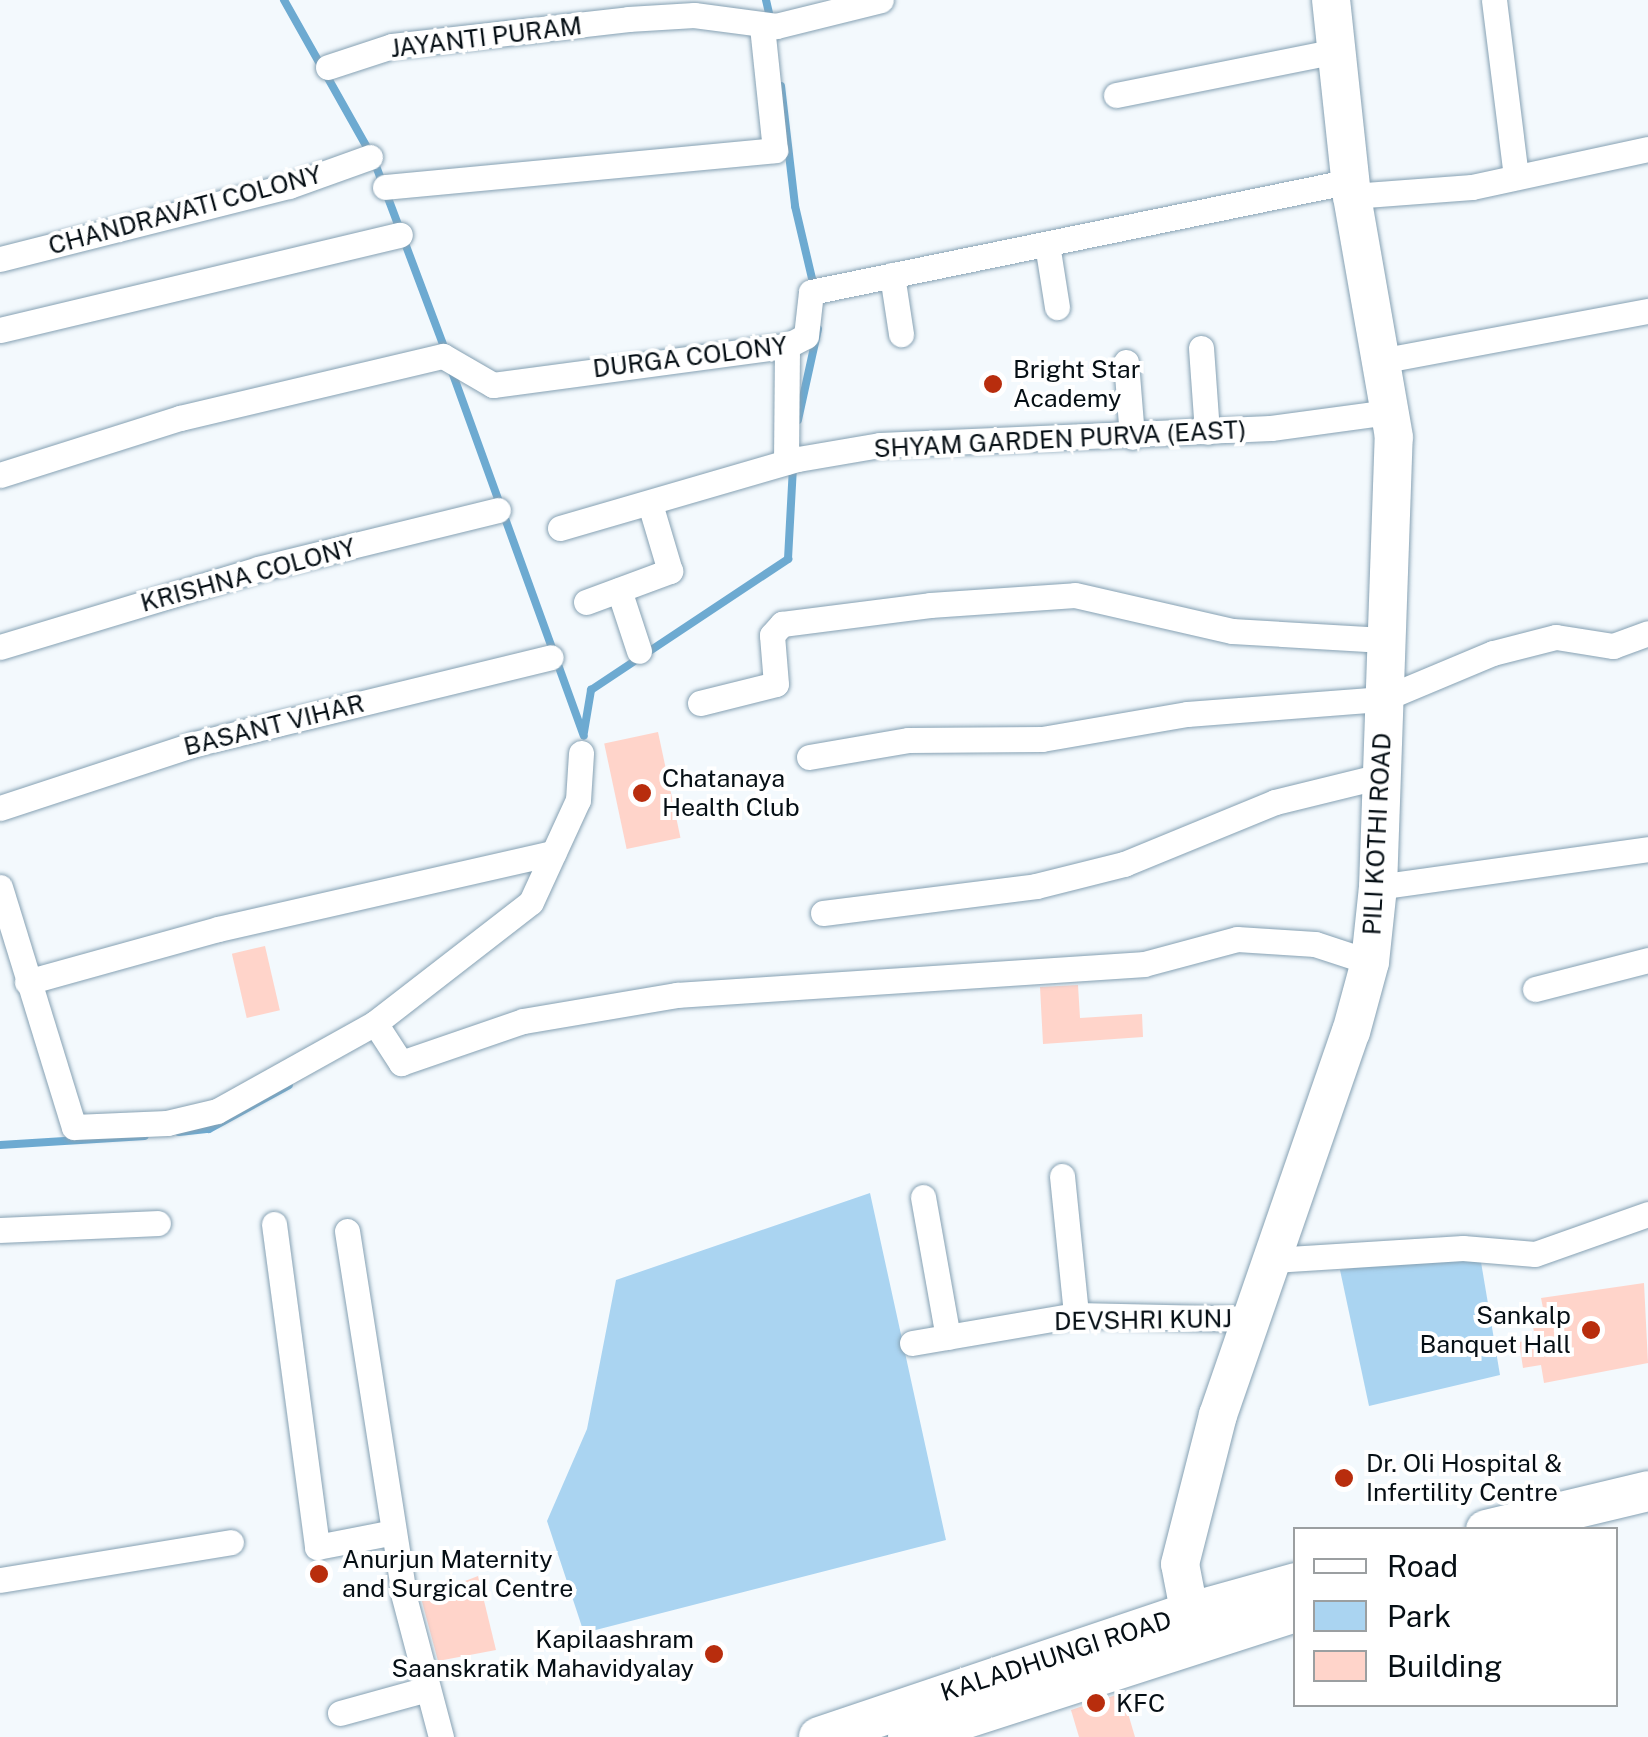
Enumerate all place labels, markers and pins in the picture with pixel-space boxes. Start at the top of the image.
place label: Bright Star Academy [1013,355,1140,414]
marker: Bright Star Academy [982,373,1004,395]
place label: Chatanaya Health Club [662,764,800,823]
marker: Chatanaya Health Club [631,782,653,804]
place label: Sankalp Banquet Hall [1420,1301,1571,1360]
marker: Sankalp Banquet Hall [1580,1319,1602,1341]
place label: Dr. Oli Hospital & Infertility Centre [1366,1449,1562,1508]
marker: Dr. Oli Hospital & Infertility Centre [1331,1465,1357,1491]
place label: Anurjun Maternity and Surgical Centre [342,1545,573,1604]
marker: Anurjun Maternity and Surgical Centre [306,1561,332,1587]
place label: Kapilaashram Saanskratik Mahavidyalay [391,1625,694,1684]
marker: Kapilaashram Saanskratik Mahavidyalay [703,1643,725,1665]
place label: KFC [1116,1688,1165,1718]
marker: KFC [1085,1692,1107,1714]

